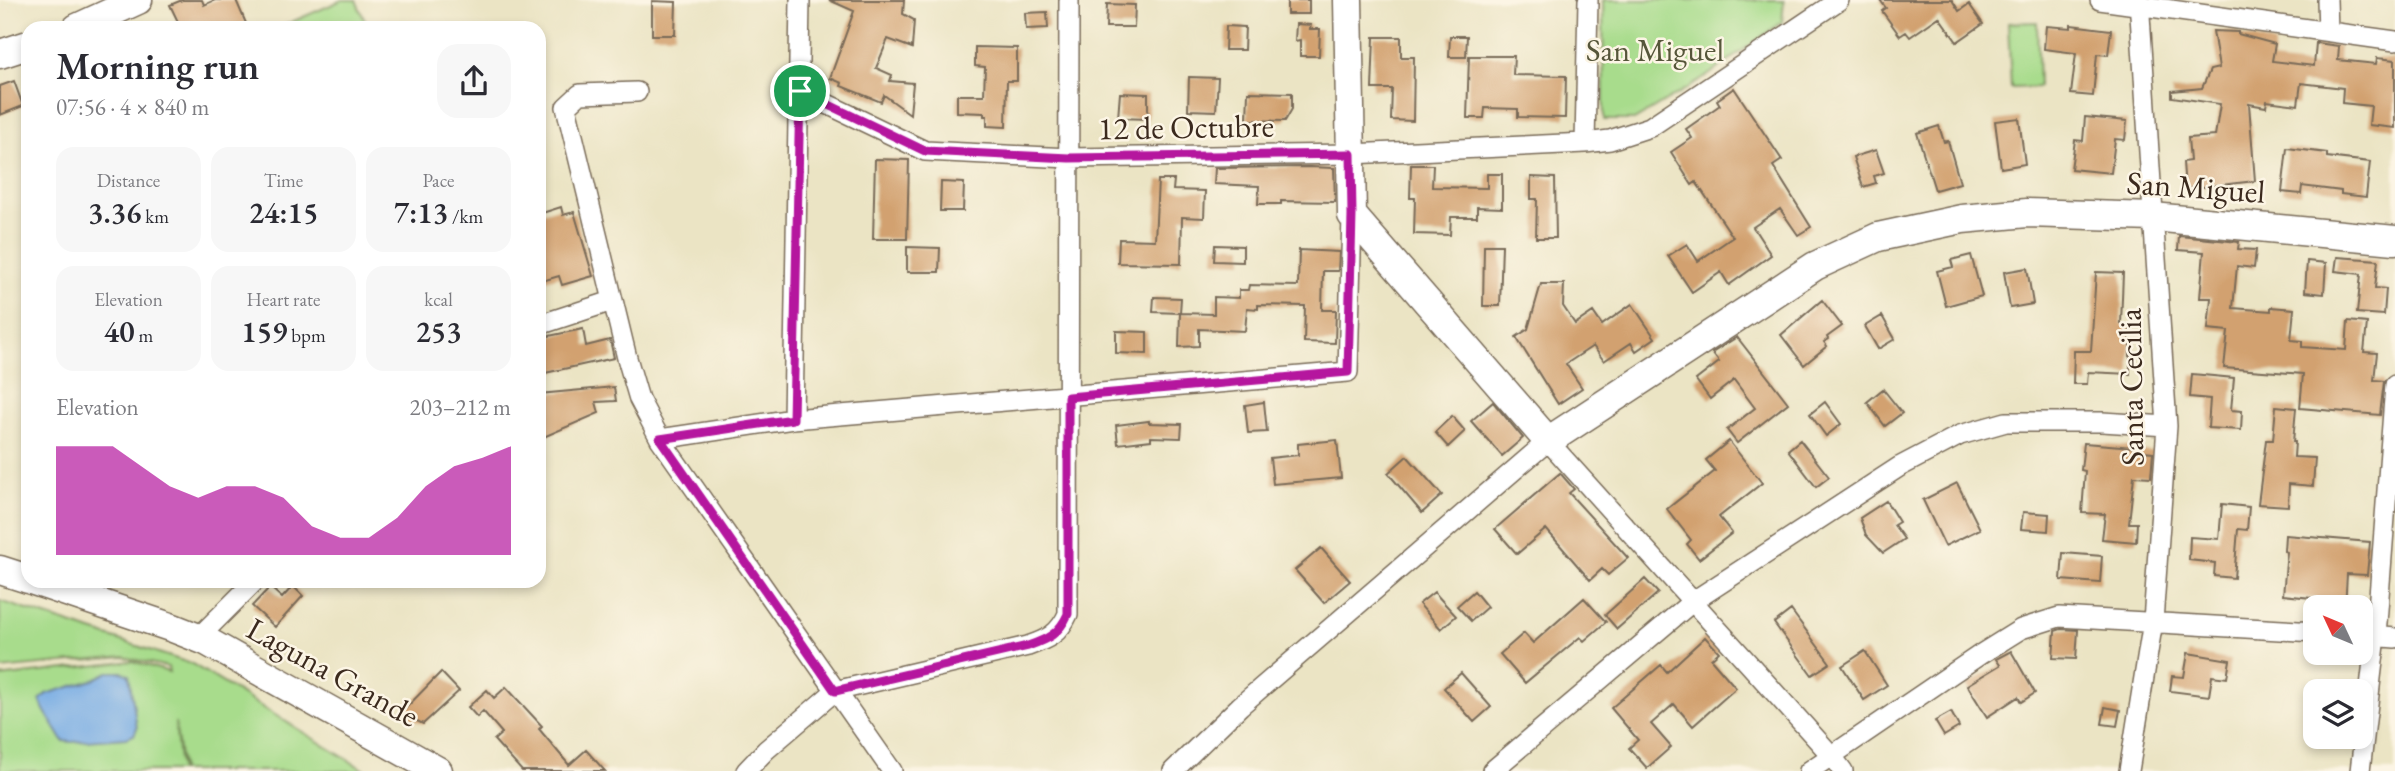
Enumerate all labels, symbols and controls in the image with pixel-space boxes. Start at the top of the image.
park label: San Miguel [1586,29,1725,71]
text: Morning run [56,41,259,90]
button: share [437,44,511,118]
pin [770,61,830,121]
icon: arrive [781,72,819,110]
text: 07:56 · 4 × 840 m [56,92,209,122]
street label: 12 de Octubre [1098,104,1274,150]
street label: San Miguel [2125,161,2267,213]
text: Distance [97,168,160,193]
text: Time [264,168,303,193]
text: Pace [423,168,454,193]
text: 3.36 [88,193,141,232]
text: 24:15 [249,193,318,232]
text: 7:13 [394,193,448,232]
text: km [141,204,169,229]
text: /km [448,204,483,229]
text: Elevation [94,287,163,312]
text: Heart rate [247,287,320,312]
text: kcal [424,287,453,312]
street label: Santa Cecilia [2109,308,2153,466]
text: 40 [104,312,135,351]
text: 159 [241,312,287,351]
text: 253 [415,312,462,351]
text: m [135,323,153,348]
text: bpm [287,323,326,348]
text: Elevation [56,392,139,422]
text: 203–212 m [410,392,511,422]
north arrow [2303,595,2373,665]
map controls [2303,595,2373,749]
street label: Laguna Grande [239,607,427,737]
button: layers [2303,679,2373,749]

